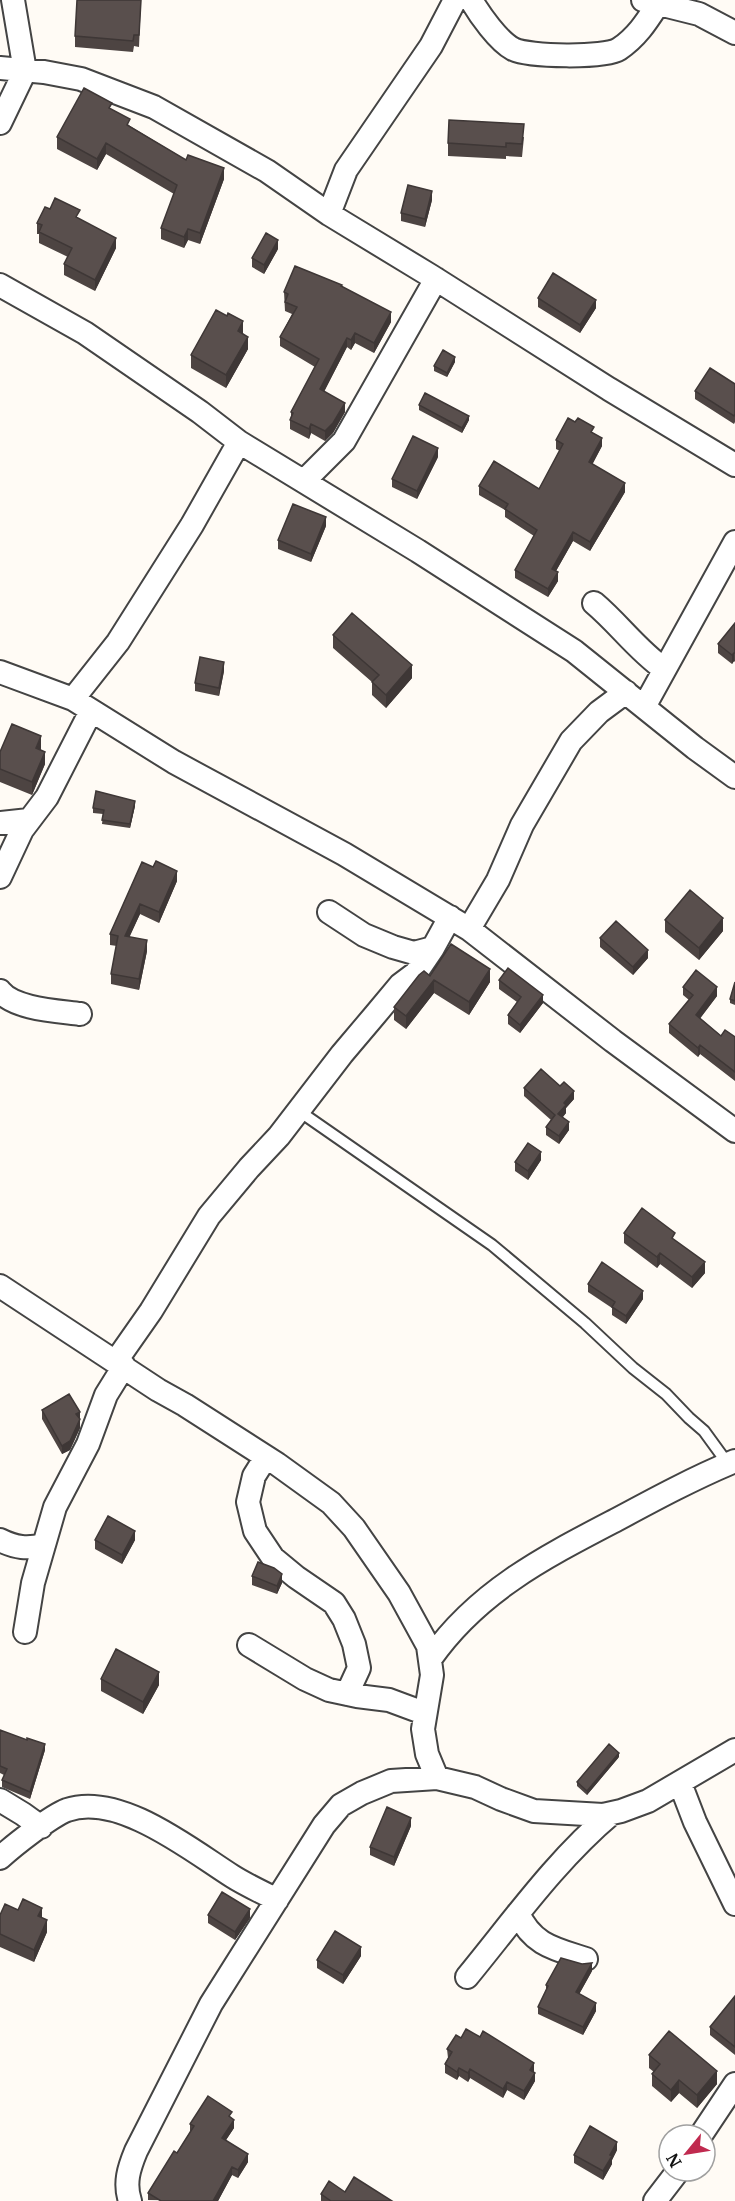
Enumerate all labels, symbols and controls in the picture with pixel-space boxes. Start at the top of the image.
north arrow [657,2123,717,2183]
text: N [662,2150,686,2171]

